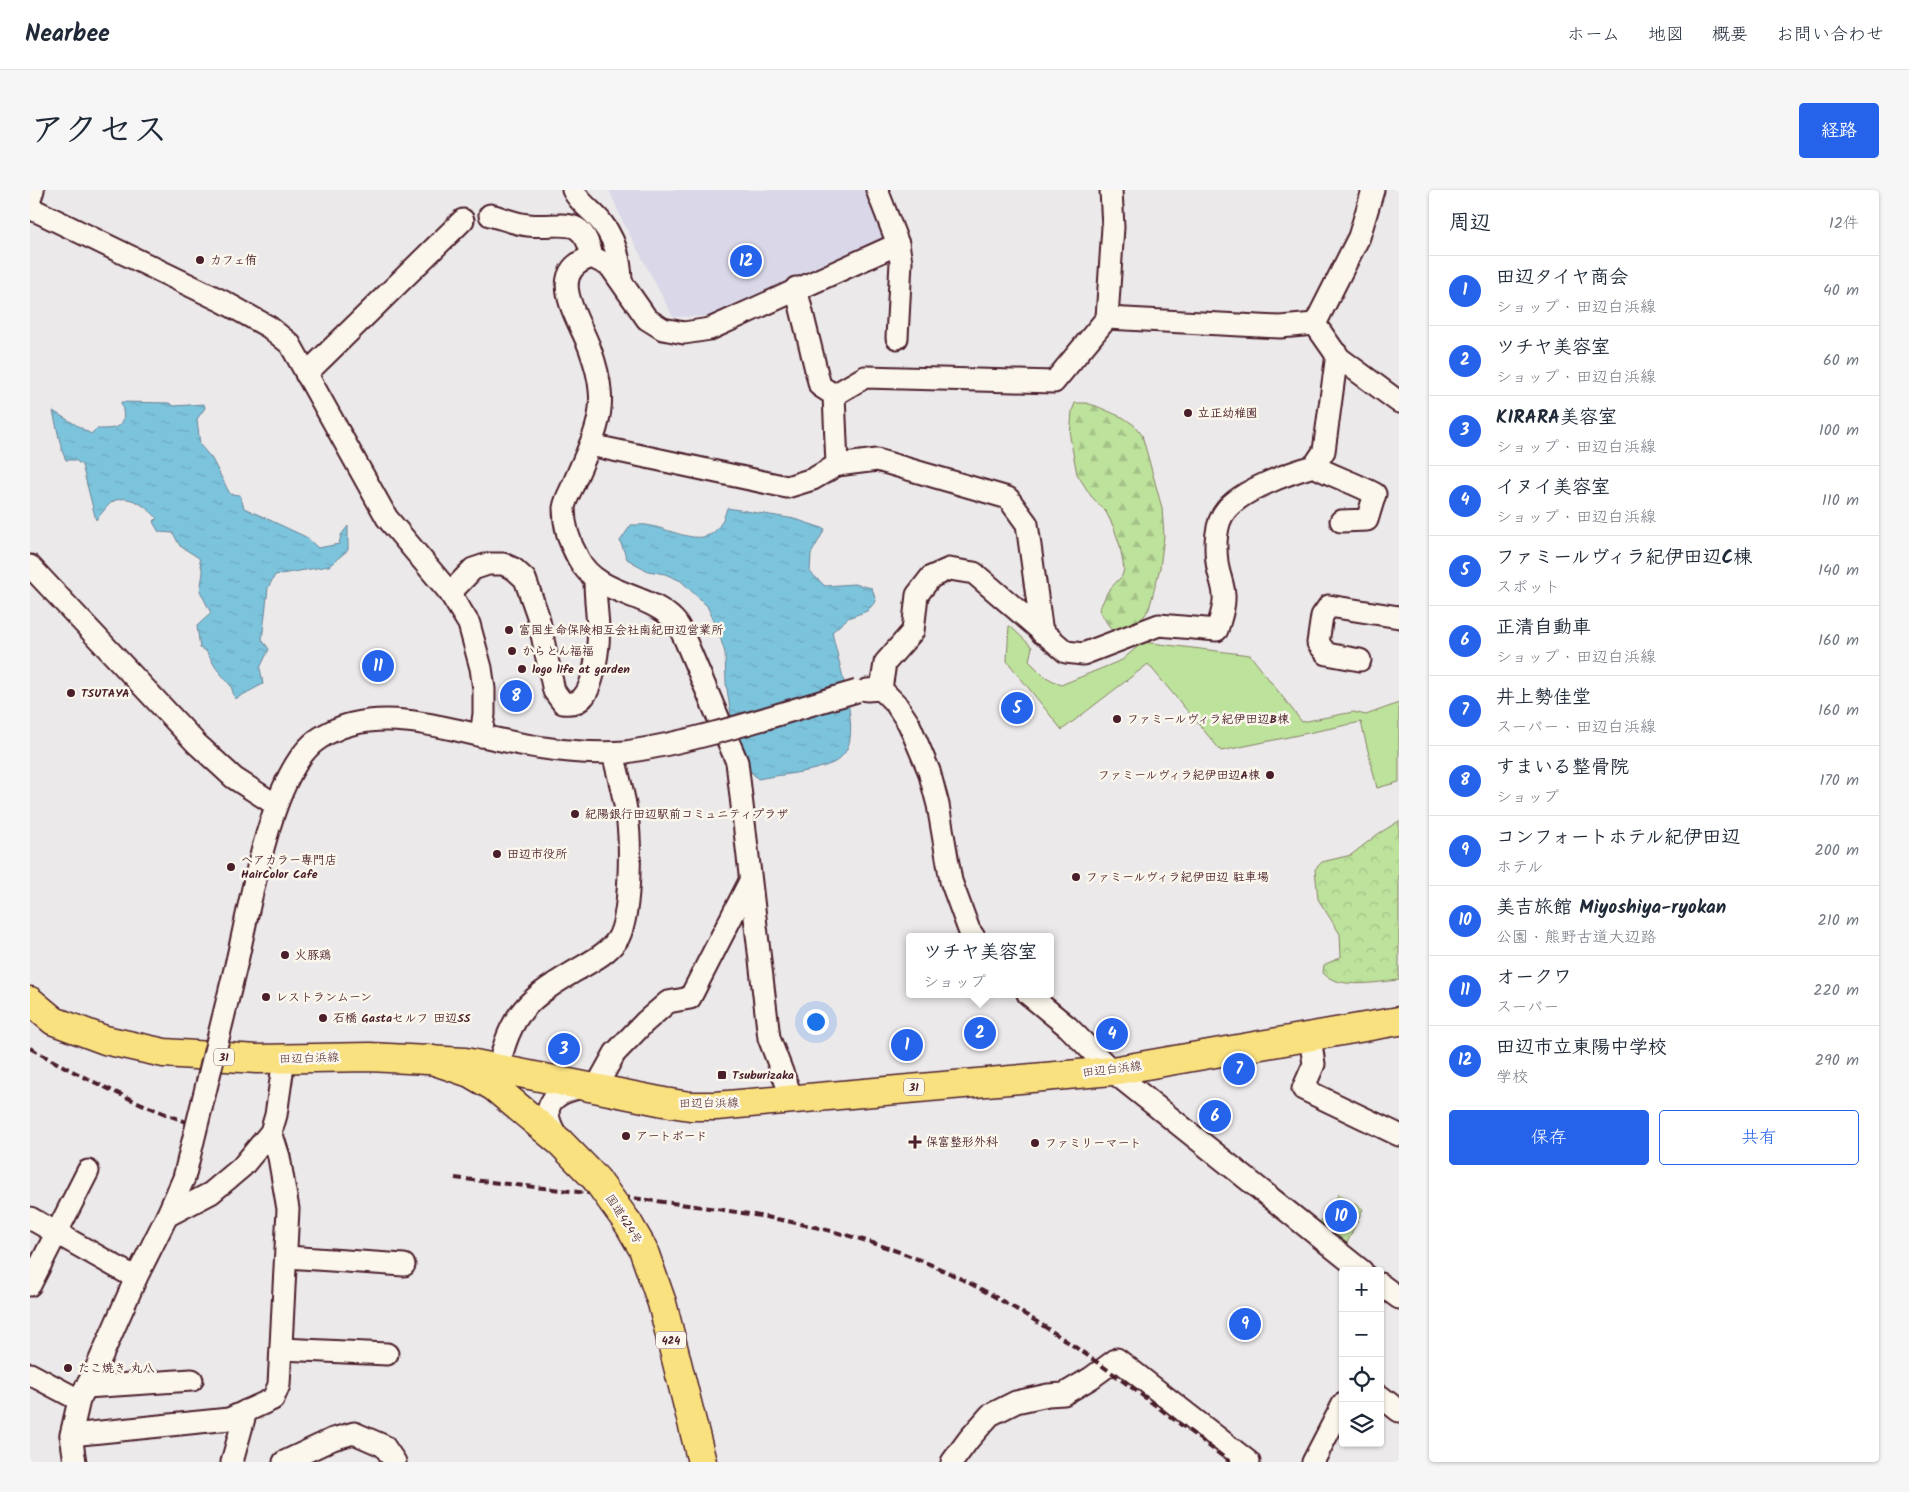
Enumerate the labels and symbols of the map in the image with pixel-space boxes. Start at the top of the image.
pin: 12 [730,242,762,280]
place label: カフェ侑 [210,251,257,270]
marker: カフェ侑 [194,254,206,266]
place label: 立正幼稚園 [1198,404,1258,423]
marker: 立正幼稚園 [1182,407,1194,419]
place label: 富国生命保険相互会社南紀田辺営業所 [519,621,724,640]
marker: 富国生命保険相互会社南紀田辺営業所 [503,624,515,636]
place label: からとん福福 [522,642,594,661]
marker: からとん福福 [506,645,518,657]
pin: 11 [362,647,394,685]
place label: logo life at garden [532,660,630,679]
marker: logo life at garden [516,663,528,675]
pin: 8 [500,677,532,715]
place label: TSUTAYA [81,684,130,703]
marker: TSUTAYA [65,687,77,699]
pin: 5 [1001,689,1033,727]
place label: ファミールヴィラ紀伊田辺B棟 [1127,710,1289,729]
marker: ファミールヴィラ紀伊田辺B棟 [1111,713,1123,725]
place label: ファミールヴィラ紀伊田辺A棟 [1098,766,1260,785]
marker: ファミールヴィラ紀伊田辺A棟 [1264,769,1276,781]
place label: 紀陽銀行田辺駅前コミュニティプラザ [585,805,788,824]
marker: 紀陽銀行田辺駅前コミュニティプラザ [569,808,581,820]
place label: 田辺市役所 [507,845,568,864]
marker: 田辺市役所 [491,848,503,860]
place label: ヘアカラー専門店 HairColor Cafe [241,851,337,884]
marker: ヘアカラー専門店 HairColor Cafe [225,861,237,873]
place label: ファミールヴィラ紀伊田辺 駐車場 [1086,868,1269,887]
marker: ファミールヴィラ紀伊田辺 駐車場 [1070,871,1082,883]
place label: 火豚鶏 [295,946,331,965]
marker: 火豚鶏 [279,949,291,961]
place label: レストランムーン [276,988,372,1007]
marker: レストランムーン [260,991,272,1003]
place label: 石橋 Gastaセルフ 田辺SS [333,1009,471,1028]
your location [803,1009,829,1035]
marker: 石橋 Gastaセルフ 田辺SS [317,1012,329,1024]
pin: 2 [964,1014,996,1052]
pin: 4 [1096,1015,1128,1053]
pin: 1 [891,1026,923,1064]
pin: 3 [548,1030,580,1068]
street label: 田辺白浜線 [279,1048,339,1069]
road number: 31 [214,1049,234,1066]
pin: 7 [1223,1050,1255,1088]
street label: 田辺白浜線 [1081,1056,1143,1083]
place label: Tsuburizaka [732,1066,794,1085]
marker: Tsuburizaka [716,1069,728,1081]
road number: 31 [904,1079,924,1096]
street label: 田辺白浜線 [679,1093,739,1114]
pin: 6 [1199,1097,1231,1135]
place label: アートボード [636,1127,708,1146]
marker: アートボード [620,1130,632,1142]
place label: 保富整形外科 [926,1133,998,1152]
place label: ファミリーマート [1045,1134,1141,1153]
marker: 保富整形外科 [908,1135,922,1149]
marker: ファミリーマート [1029,1137,1041,1149]
street label: 国道424号 [600,1191,647,1248]
pin: 10 [1325,1197,1357,1235]
pin: 9 [1229,1305,1261,1343]
road number: 424 [656,1332,686,1348]
place label: たこ焼き 丸八 [78,1359,155,1378]
marker: たこ焼き 丸八 [62,1362,74,1374]

